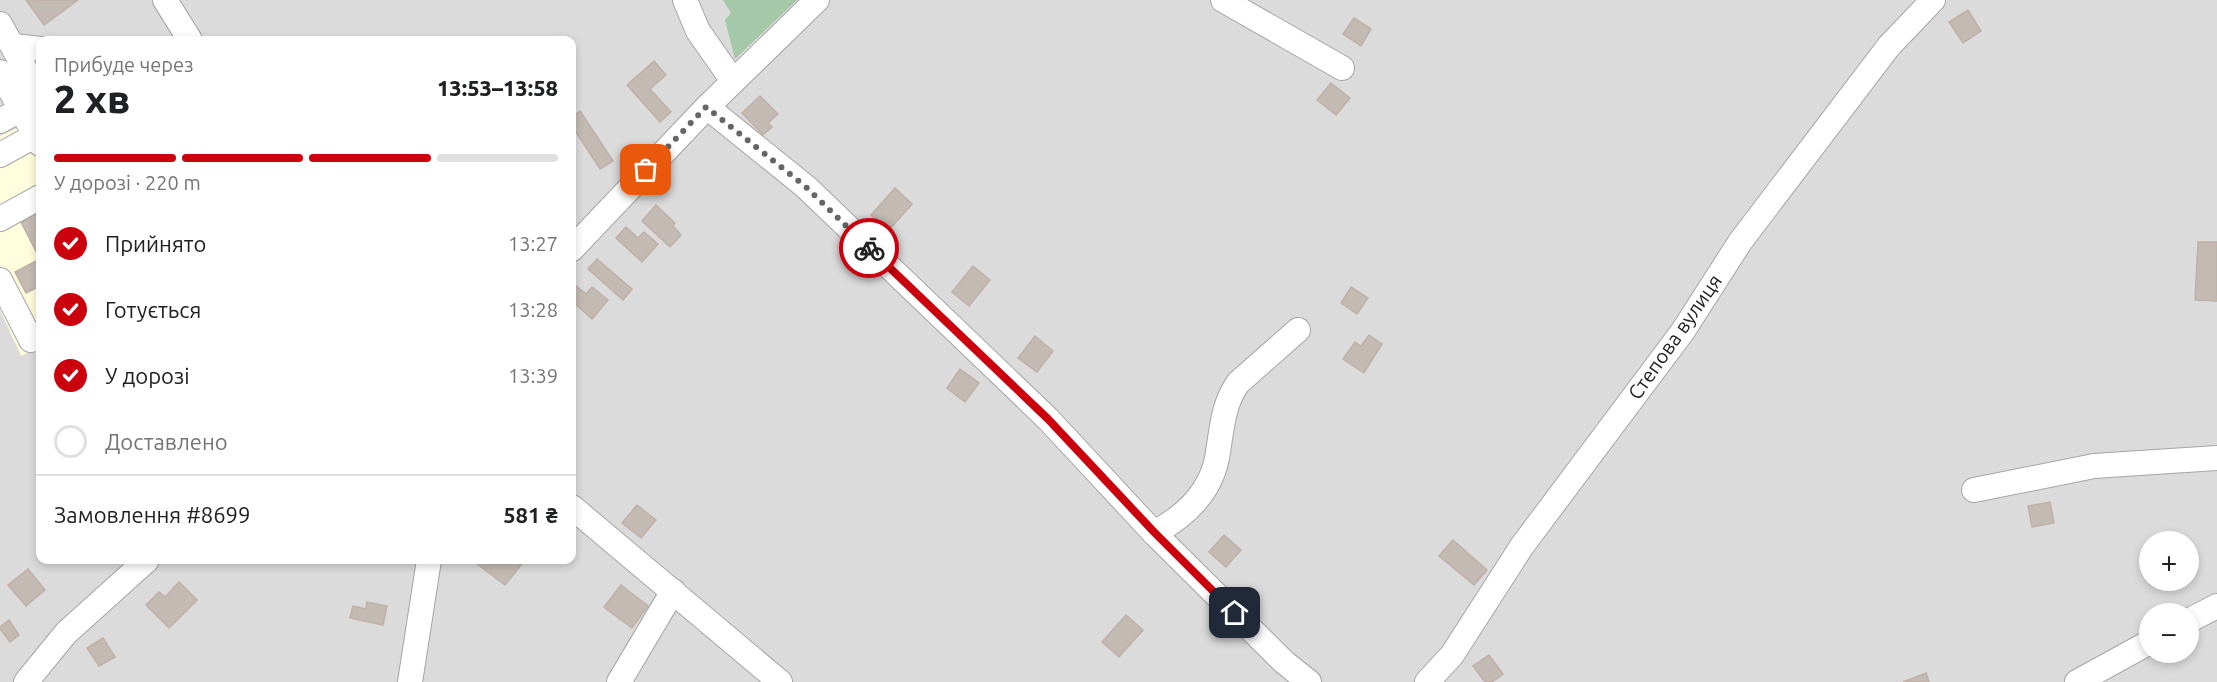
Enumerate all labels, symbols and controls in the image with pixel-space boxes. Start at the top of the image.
text: Прибуде через [54,53,194,76]
text: 13:53–13:58 [437,75,558,100]
text: 2 хв [54,77,130,120]
pin [620,144,671,195]
icon: bag [629,153,662,186]
text: У дорозі · 220 m [54,171,201,194]
courier [839,218,899,278]
icon: check [54,227,87,260]
text: Прийнято [105,231,206,256]
text: 13:27 [508,232,558,255]
icon: bike [853,232,886,265]
street label: Степова вулиця [1623,270,1726,404]
icon: check [54,293,87,326]
text: Готується [105,297,201,322]
text: 13:28 [508,298,558,321]
icon: check [54,359,87,392]
text: У дорозі [105,363,190,388]
text: 13:39 [508,364,558,387]
text: Доставлено [105,429,228,454]
text: Замовлення #8699 [54,502,250,527]
text: 581 ₴ [503,502,558,527]
map controls [2139,531,2199,663]
button: + [2139,531,2199,591]
pin [1209,587,1260,638]
icon: home [1218,596,1251,629]
button: − [2139,603,2199,663]

